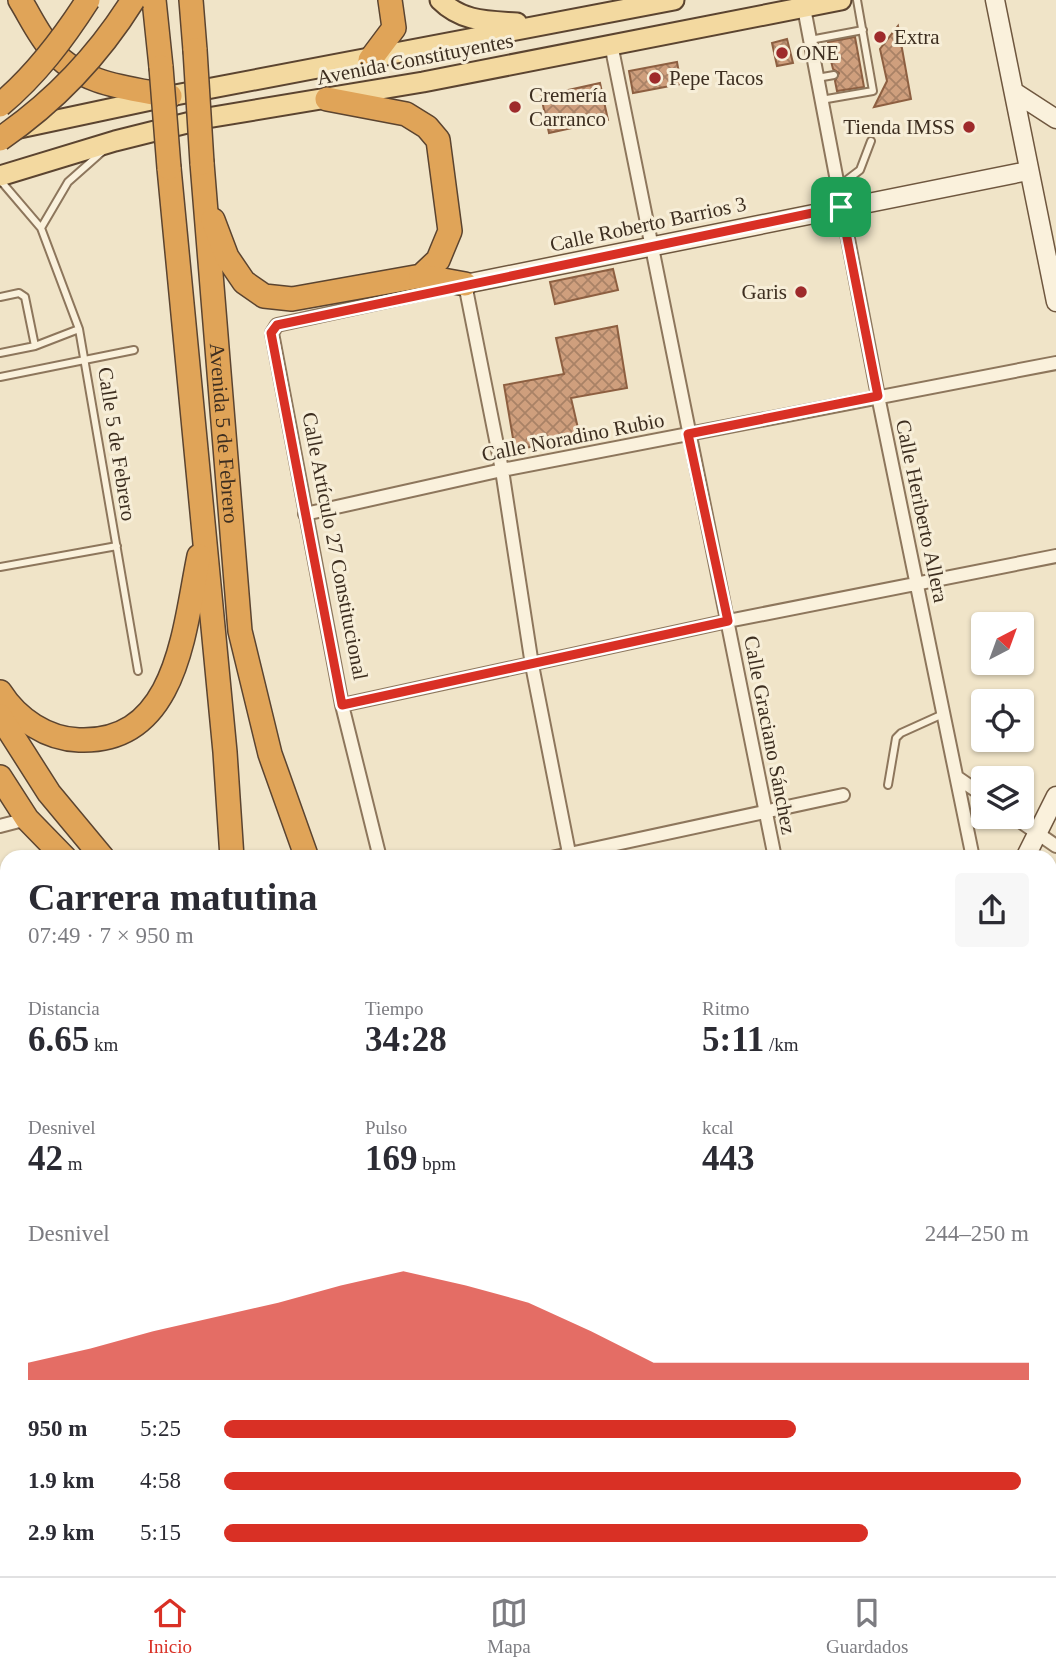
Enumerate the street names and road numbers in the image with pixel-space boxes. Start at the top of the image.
street label: Avenida Constituyentes [315,28,515,90]
street label: Calle Roberto Barrios 3 [548,191,748,257]
street label: Avenida 5 de Febrero [205,342,243,524]
street label: Calle 5 de Febrero [93,365,141,523]
street label: Calle Noradino Rubio [480,408,666,466]
street label: Calle Artículo 27 Constitucional [297,410,373,682]
street label: Calle Heriberto Allera [891,417,953,605]
street label: Calle Graciano Sánchez [739,634,801,836]

